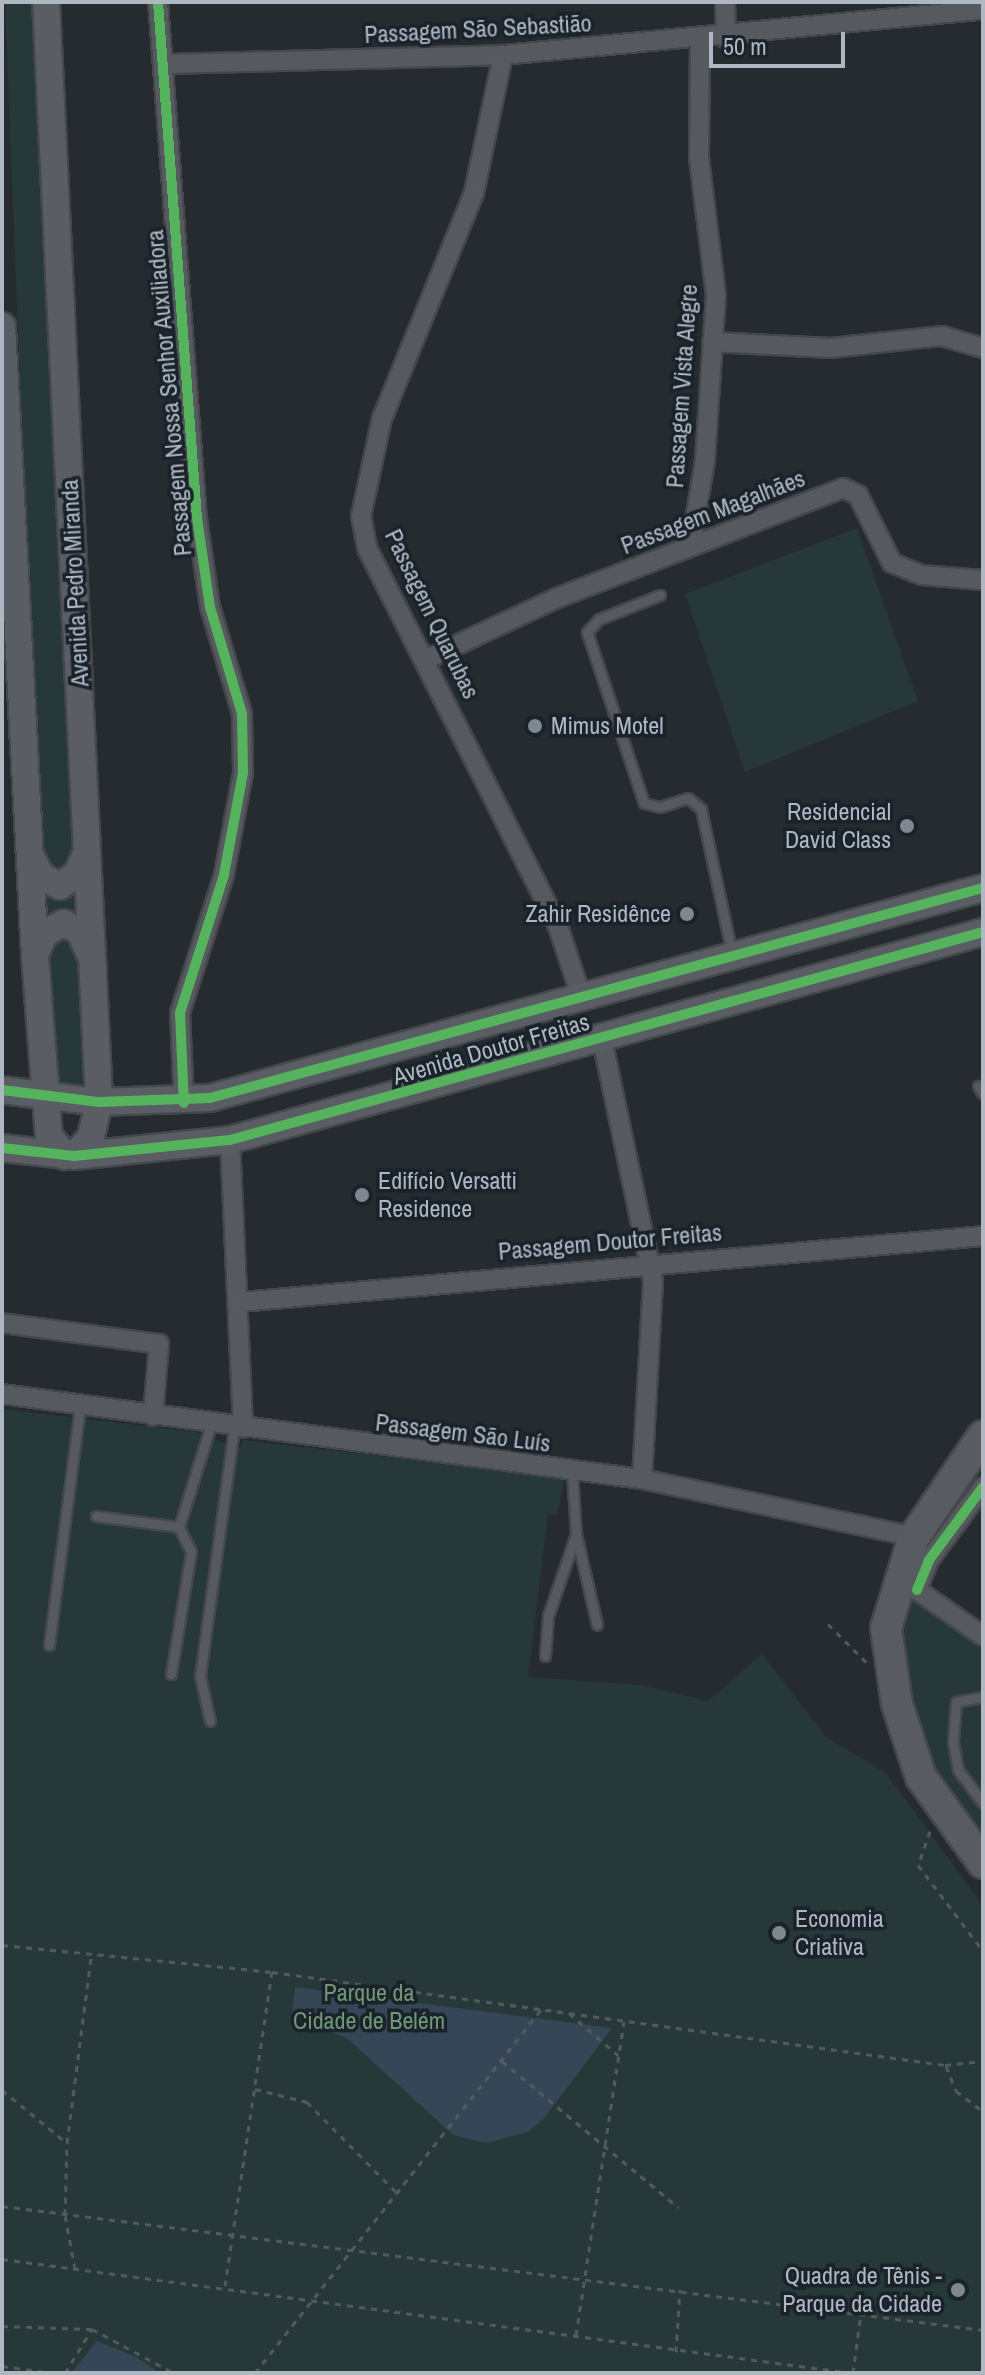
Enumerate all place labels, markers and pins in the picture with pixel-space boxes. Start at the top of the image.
place label: Mimus Motel [551,712,664,740]
marker: Mimus Motel [526,717,544,735]
place label: Residencial David Class [785,798,891,854]
marker: Residencial David Class [898,817,916,835]
place label: Zahir Residênce [526,900,671,928]
marker: Zahir Residênce [678,905,696,923]
place label: Edifício Versatti Residence [378,1167,517,1223]
marker: Edifício Versatti Residence [353,1186,371,1204]
place label: Economia Criativa [795,1905,884,1961]
marker: Economia Criativa [770,1924,788,1942]
place label: Quadra de Tênis - Parque da Cidade [782,2262,942,2318]
marker: Quadra de Tênis - Parque da Cidade [949,2281,967,2299]

